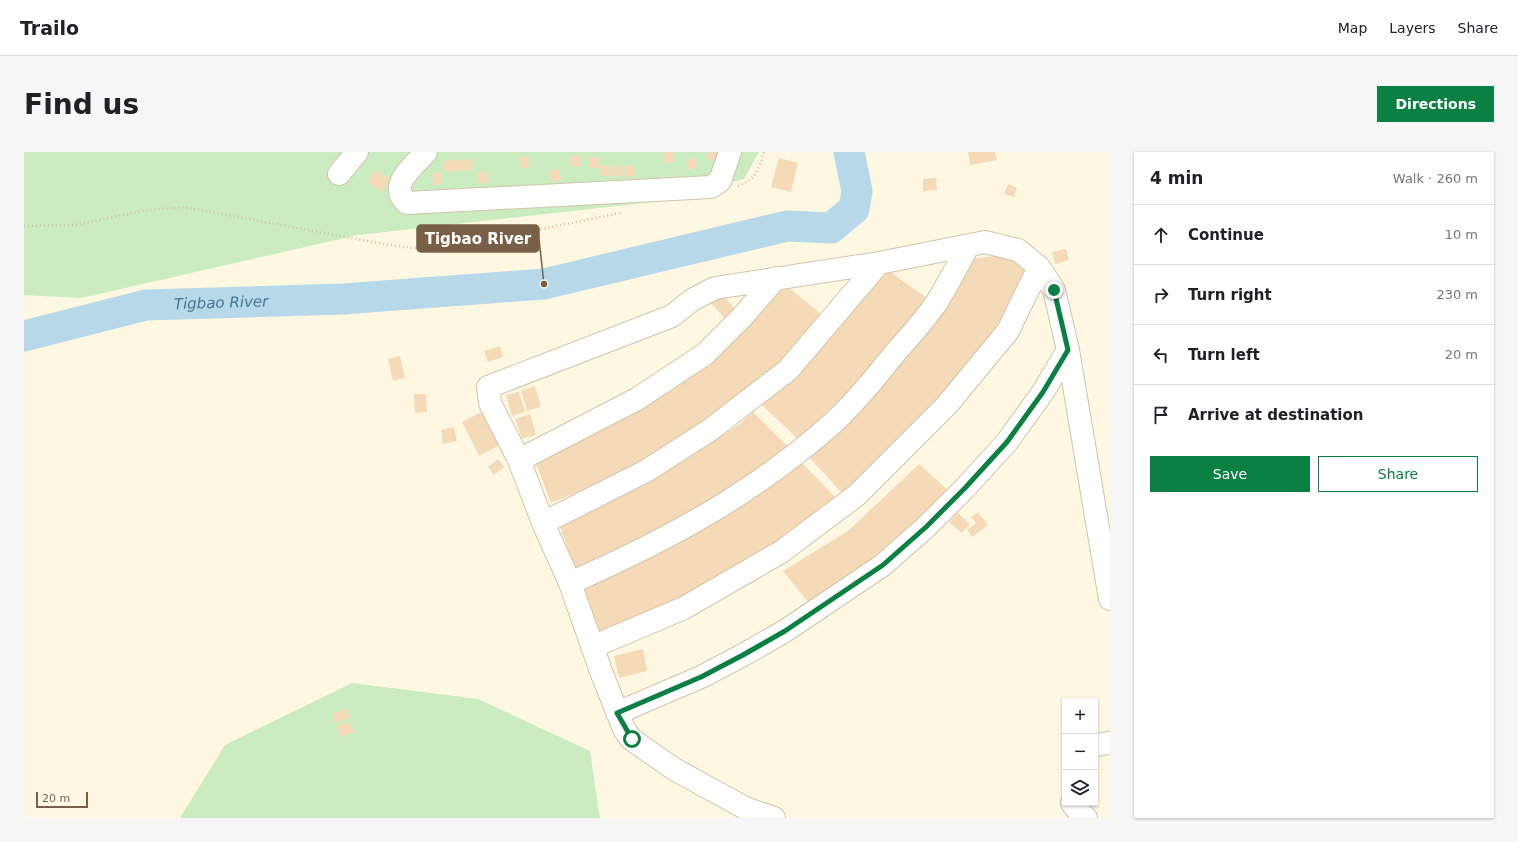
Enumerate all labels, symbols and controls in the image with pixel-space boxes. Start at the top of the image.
text: Trailo [20,17,79,39]
text: Map [1338,20,1367,36]
text: Layers [1389,20,1436,36]
text: Share [1458,20,1498,36]
button: Directions [1377,86,1494,122]
text: Find us [24,88,139,121]
text: 4 min [1150,168,1203,188]
text: Walk · 260 m [1393,171,1478,186]
icon: ahead [1150,224,1172,246]
callout: Tigbao River [417,225,539,252]
text: Continue [1188,226,1264,244]
text: 10 m [1445,227,1478,242]
text: Tigbao River [425,230,532,248]
route end [1045,281,1063,299]
icon: right [1150,284,1172,306]
text: Turn right [1188,286,1272,304]
text: 230 m [1436,287,1478,302]
water label: Tigbao River [174,292,269,313]
icon: left [1150,344,1172,366]
text: Turn left [1188,346,1260,364]
text: 20 m [1445,347,1478,362]
icon: arrive [1150,404,1172,426]
text: Arrive at destination [1188,406,1363,424]
button: Save [1150,456,1310,492]
button: Share [1318,456,1478,492]
map controls [1062,698,1098,806]
button: + [1062,698,1098,734]
route start [623,730,641,748]
button: − [1062,734,1098,770]
button: layers [1062,770,1098,806]
scale bar [36,790,88,809]
text: 20 m [42,792,70,805]

